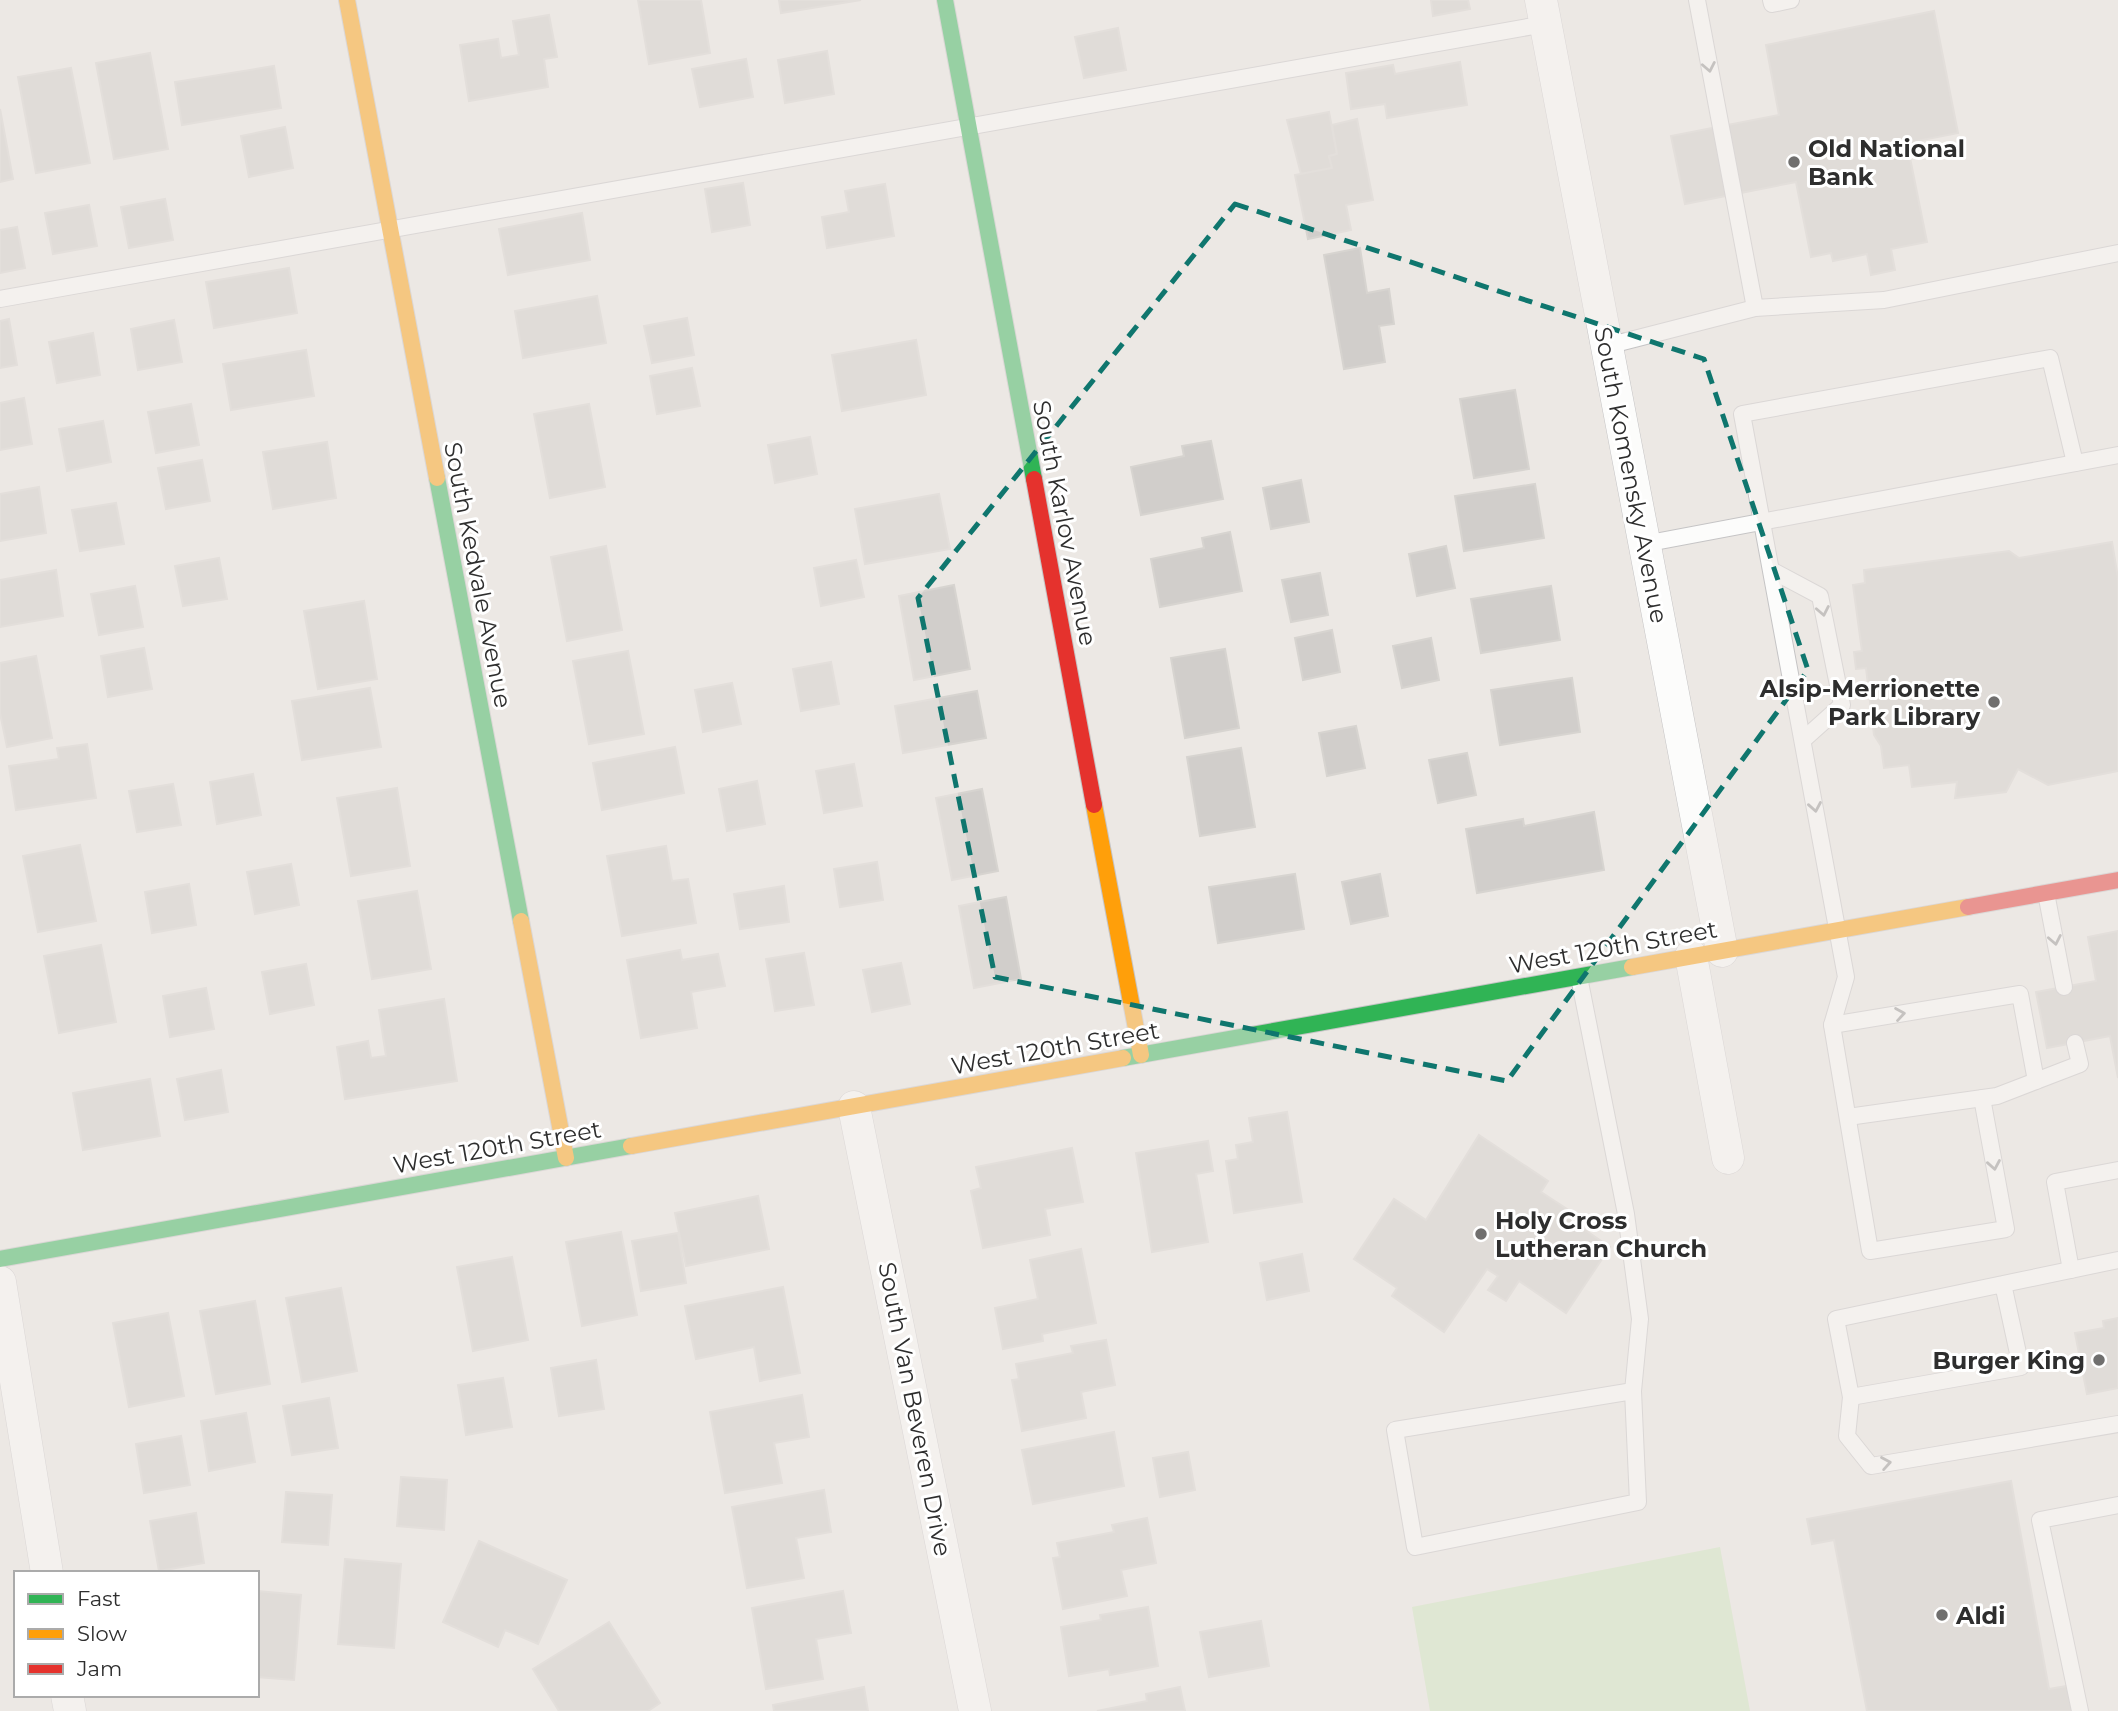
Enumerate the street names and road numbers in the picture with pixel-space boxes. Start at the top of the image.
street label: South Komensky Avenue [1588,324,1674,626]
street label: South Karlov Avenue [1027,398,1103,648]
street label: South Kedvale Avenue [438,440,518,710]
street label: West 120th Street [1507,914,1720,980]
street label: West 120th Street [949,1015,1162,1081]
street label: West 120th Street [391,1114,604,1180]
street label: South Van Beveren Drive [872,1259,958,1559]

